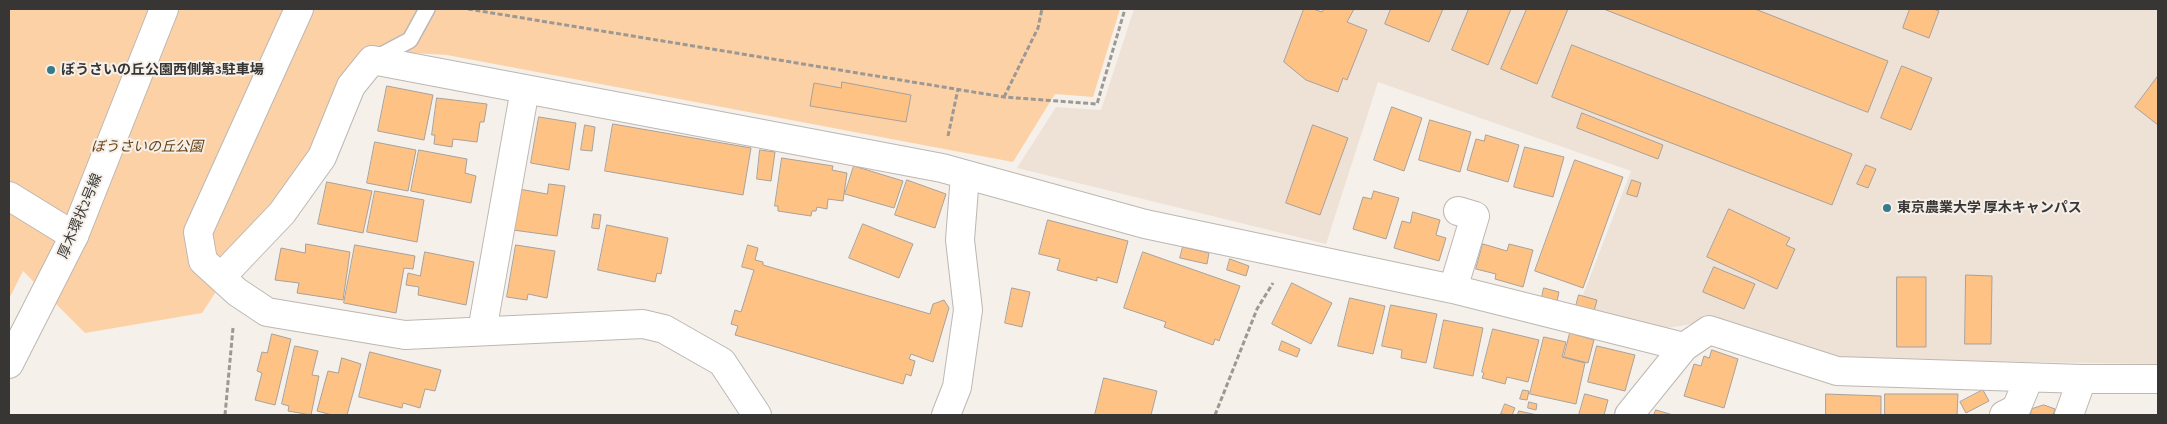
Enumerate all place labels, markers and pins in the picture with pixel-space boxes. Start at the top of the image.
place label: ぼうさいの丘公園西側第3駐車場 [61,62,264,78]
marker: ぼうさいの丘公園西側第3駐車場 [45,64,57,76]
place label: 東京農業大学 厚木キャンパス [1897,200,2082,216]
marker: 東京農業大学 厚木キャンパス [1881,202,1893,214]

